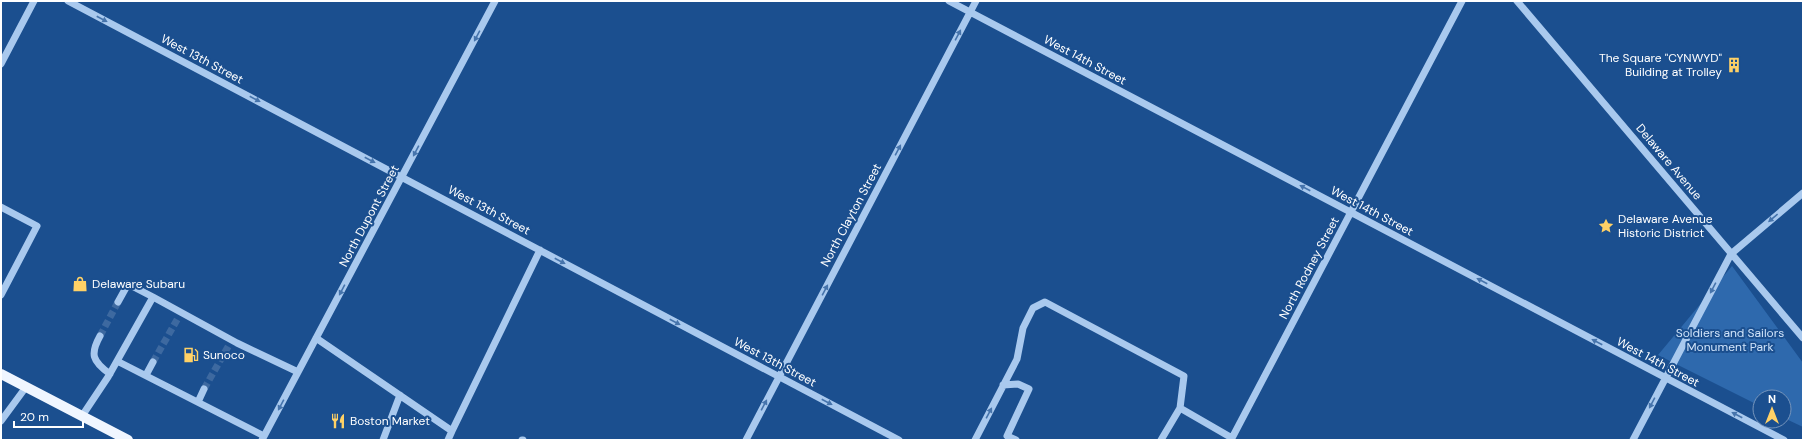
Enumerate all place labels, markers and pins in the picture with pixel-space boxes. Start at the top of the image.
place label: The Square "CYNWYD" Building at Trolley [1599,50,1722,80]
building icon: The Square "CYNWYD" Building at Trolley [1725,56,1743,74]
place label: Delaware Avenue Historic District [1618,211,1713,241]
place icon: Delaware Avenue Historic District [1597,217,1615,235]
shop icon: Delaware Subaru [71,275,89,293]
place label: Delaware Subaru [92,276,185,292]
fuel station icon: Sunoco [182,346,200,364]
place label: Sunoco [203,347,245,363]
restaurant icon: Boston Market [329,412,347,430]
place label: Boston Market [350,413,430,429]

